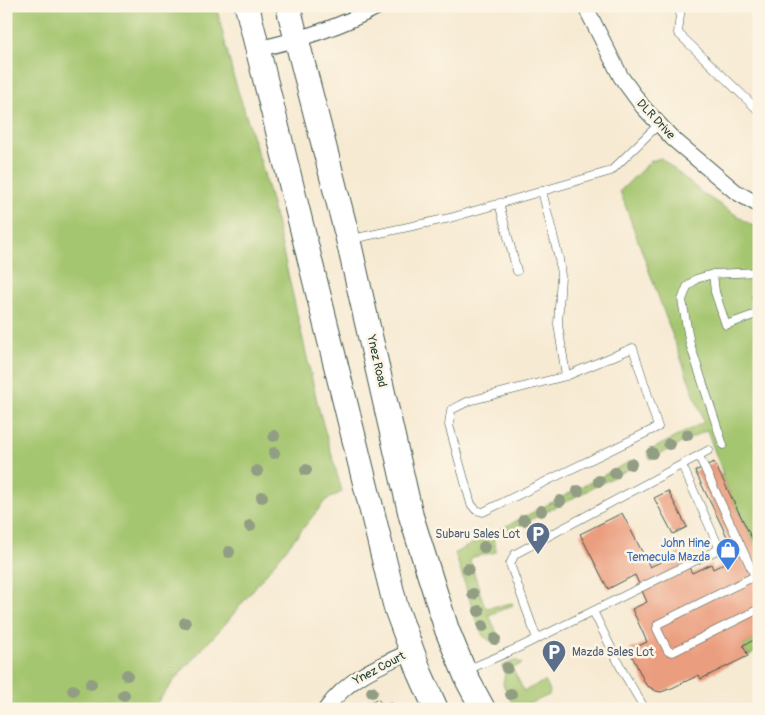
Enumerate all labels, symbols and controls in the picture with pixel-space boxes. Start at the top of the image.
street label: DLR Drive [633,96,678,143]
street label: Ynez Road [363,333,390,389]
parking icon: Subaru Sales Lot [525,521,551,555]
place label: Subaru Sales Lot [435,527,520,542]
place label: John Hine Temecula Mazda [627,536,710,565]
shop icon: John Hine Temecula Mazda [715,537,741,571]
parking icon: Mazda Sales Lot [541,639,567,673]
place label: Mazda Sales Lot [572,645,654,660]
street label: Ynez Court [350,648,408,689]

